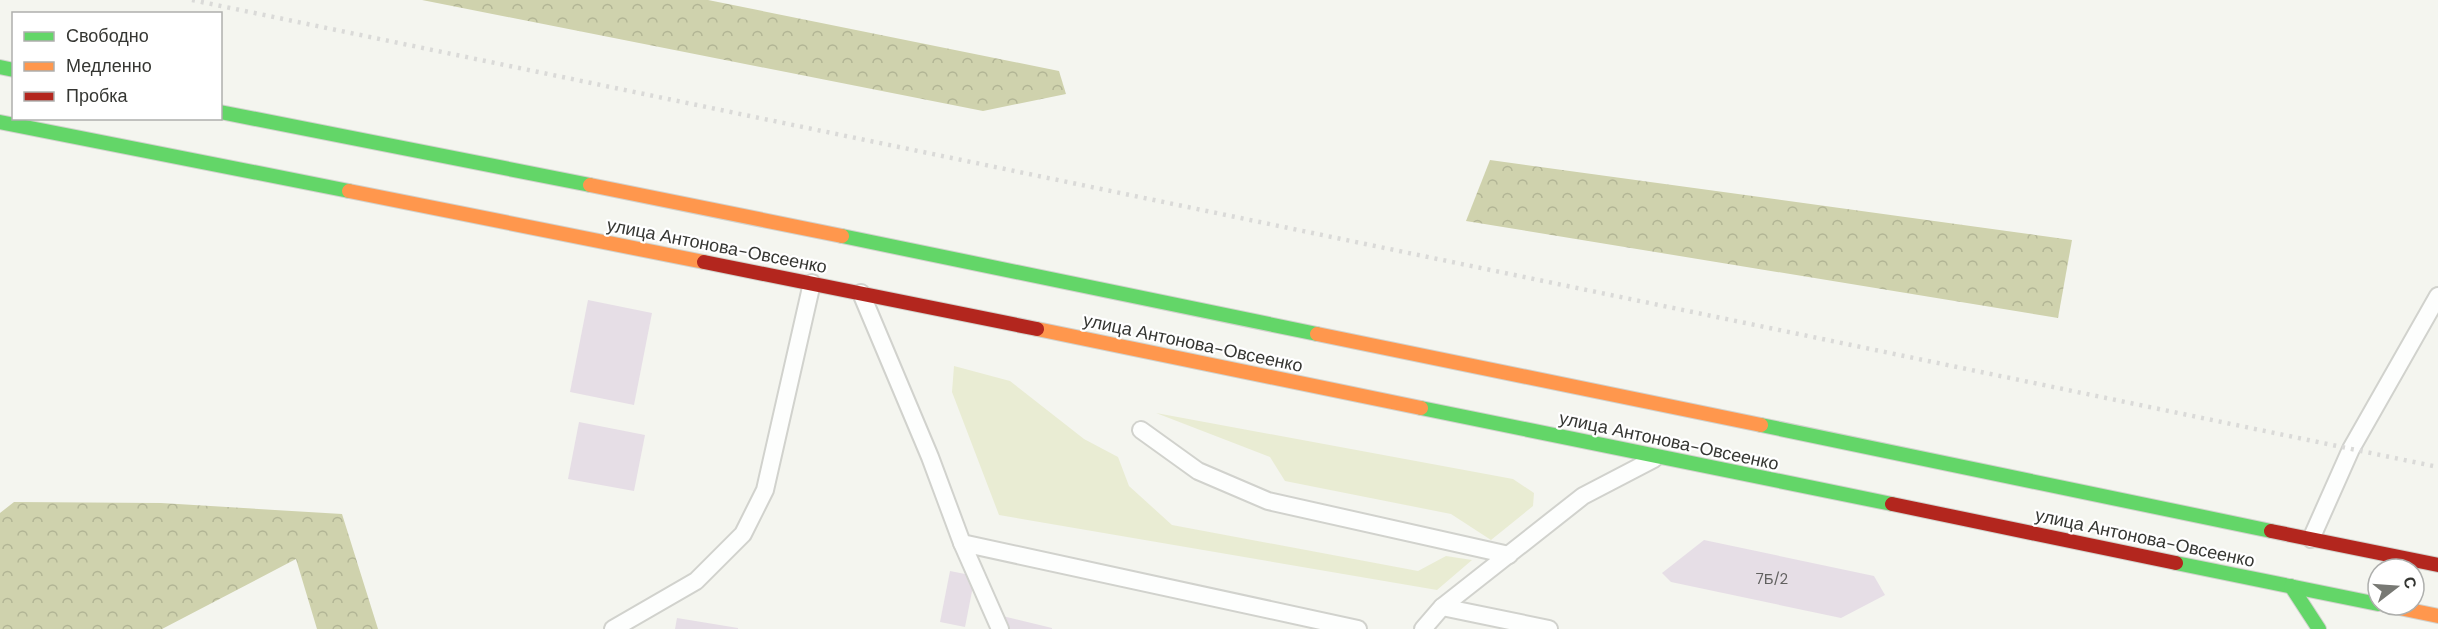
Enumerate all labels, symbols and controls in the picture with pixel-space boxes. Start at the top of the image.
legend [12,12,222,120]
text: Свободно [66,24,149,48]
text: Медленно [66,54,152,78]
text: Пробка [66,84,129,108]
street label: улица Антонова-Овсеенко [605,213,829,279]
street label: улица Антонова-Овсеенко [1081,308,1305,378]
street label: улица Антонова-Овсеенко [1557,406,1781,476]
street label: улица Антонова-Овсеенко [2033,503,2257,573]
north arrow [2366,557,2426,617]
house number: 7Б/2 [1756,569,1788,589]
text: С [2398,574,2422,592]

